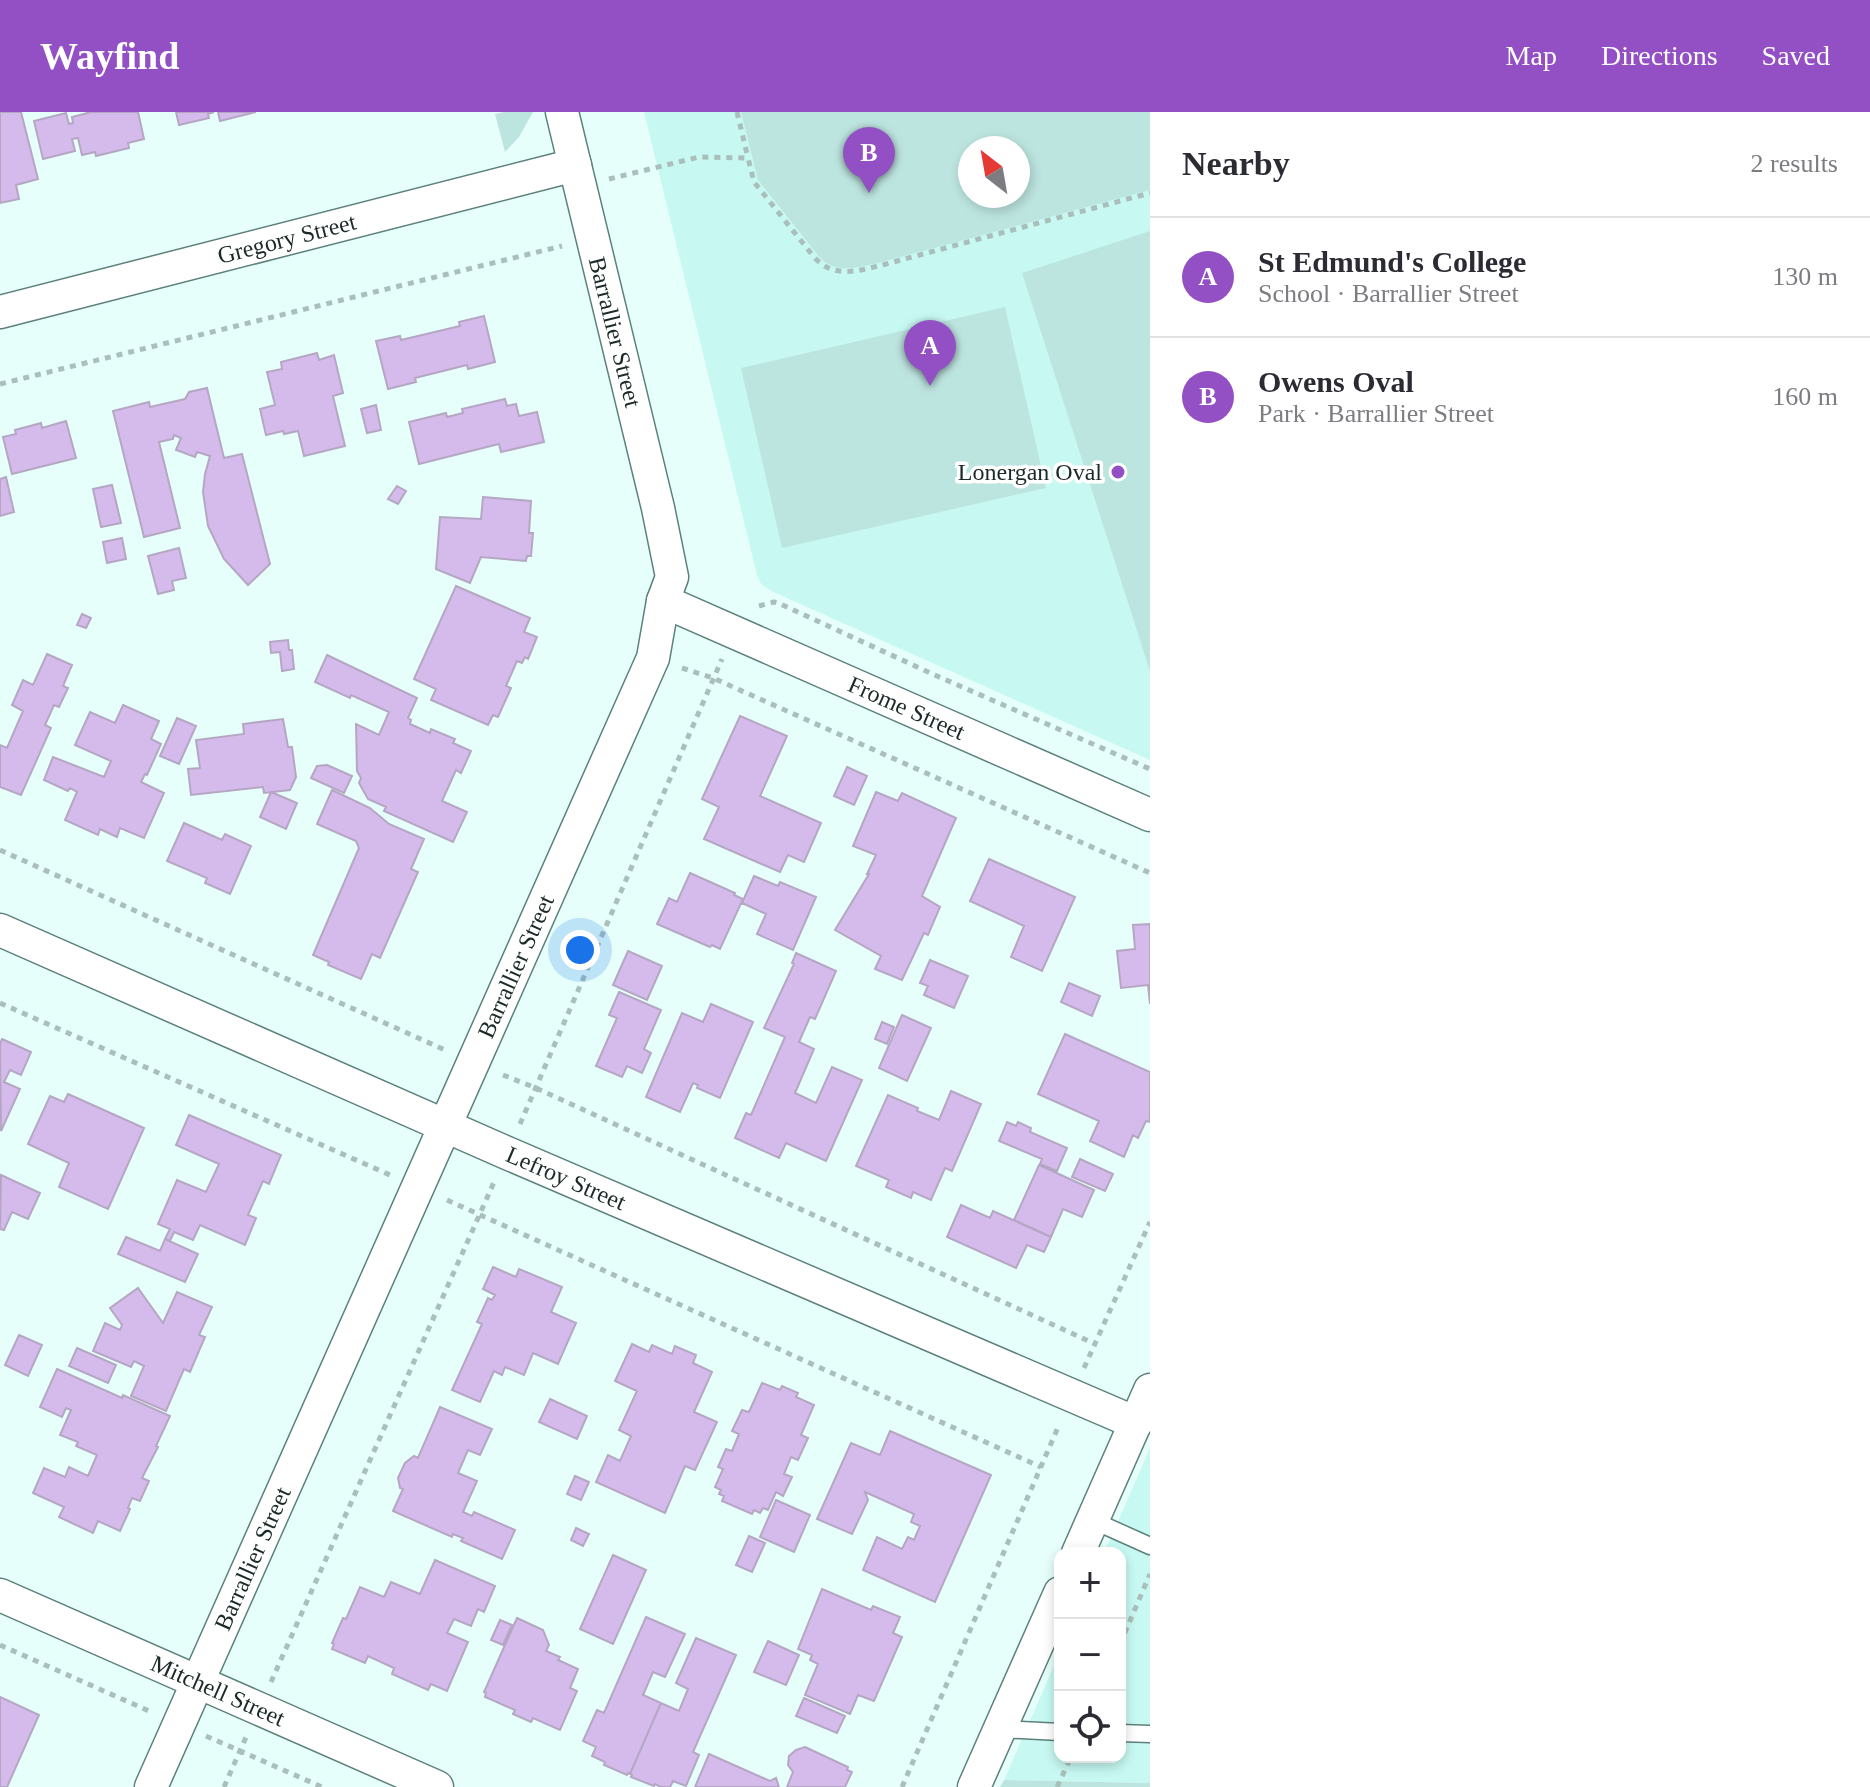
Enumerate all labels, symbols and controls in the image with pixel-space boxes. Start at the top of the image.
text: Wayfind [40,35,179,77]
text: Map [1506,40,1557,71]
text: Directions [1601,40,1718,71]
text: Saved [1762,40,1830,71]
pin: B [843,127,895,193]
north arrow [958,136,1030,208]
text: Nearby [1182,145,1290,182]
text: 2 results [1751,149,1838,178]
street label: Gregory Street [215,208,359,269]
text: St Edmund's College [1258,245,1526,278]
street label: Barrallier Street [584,254,646,410]
text: A [1199,262,1217,291]
text: 130 m [1772,262,1838,291]
text: School · Barrallier Street [1258,279,1519,308]
pin: A [904,320,956,386]
text: Owens Oval [1258,365,1414,398]
text: B [1199,382,1217,411]
text: 160 m [1772,382,1838,411]
text: Park · Barrallier Street [1258,399,1494,428]
place label: Lonergan Oval [958,459,1102,485]
marker: Lonergan Oval [1109,463,1127,481]
street label: Frome Street [844,671,969,745]
street label: Barrallier Street [473,891,559,1042]
your location [560,930,600,970]
street label: Lefroy Street [502,1141,630,1215]
street label: Barrallier Street [209,1483,296,1634]
map controls [1054,1547,1126,1763]
button: + [1054,1547,1126,1619]
button: − [1054,1619,1126,1691]
street label: Mitchell Street [147,1650,289,1732]
button: locate [1054,1691,1126,1763]

